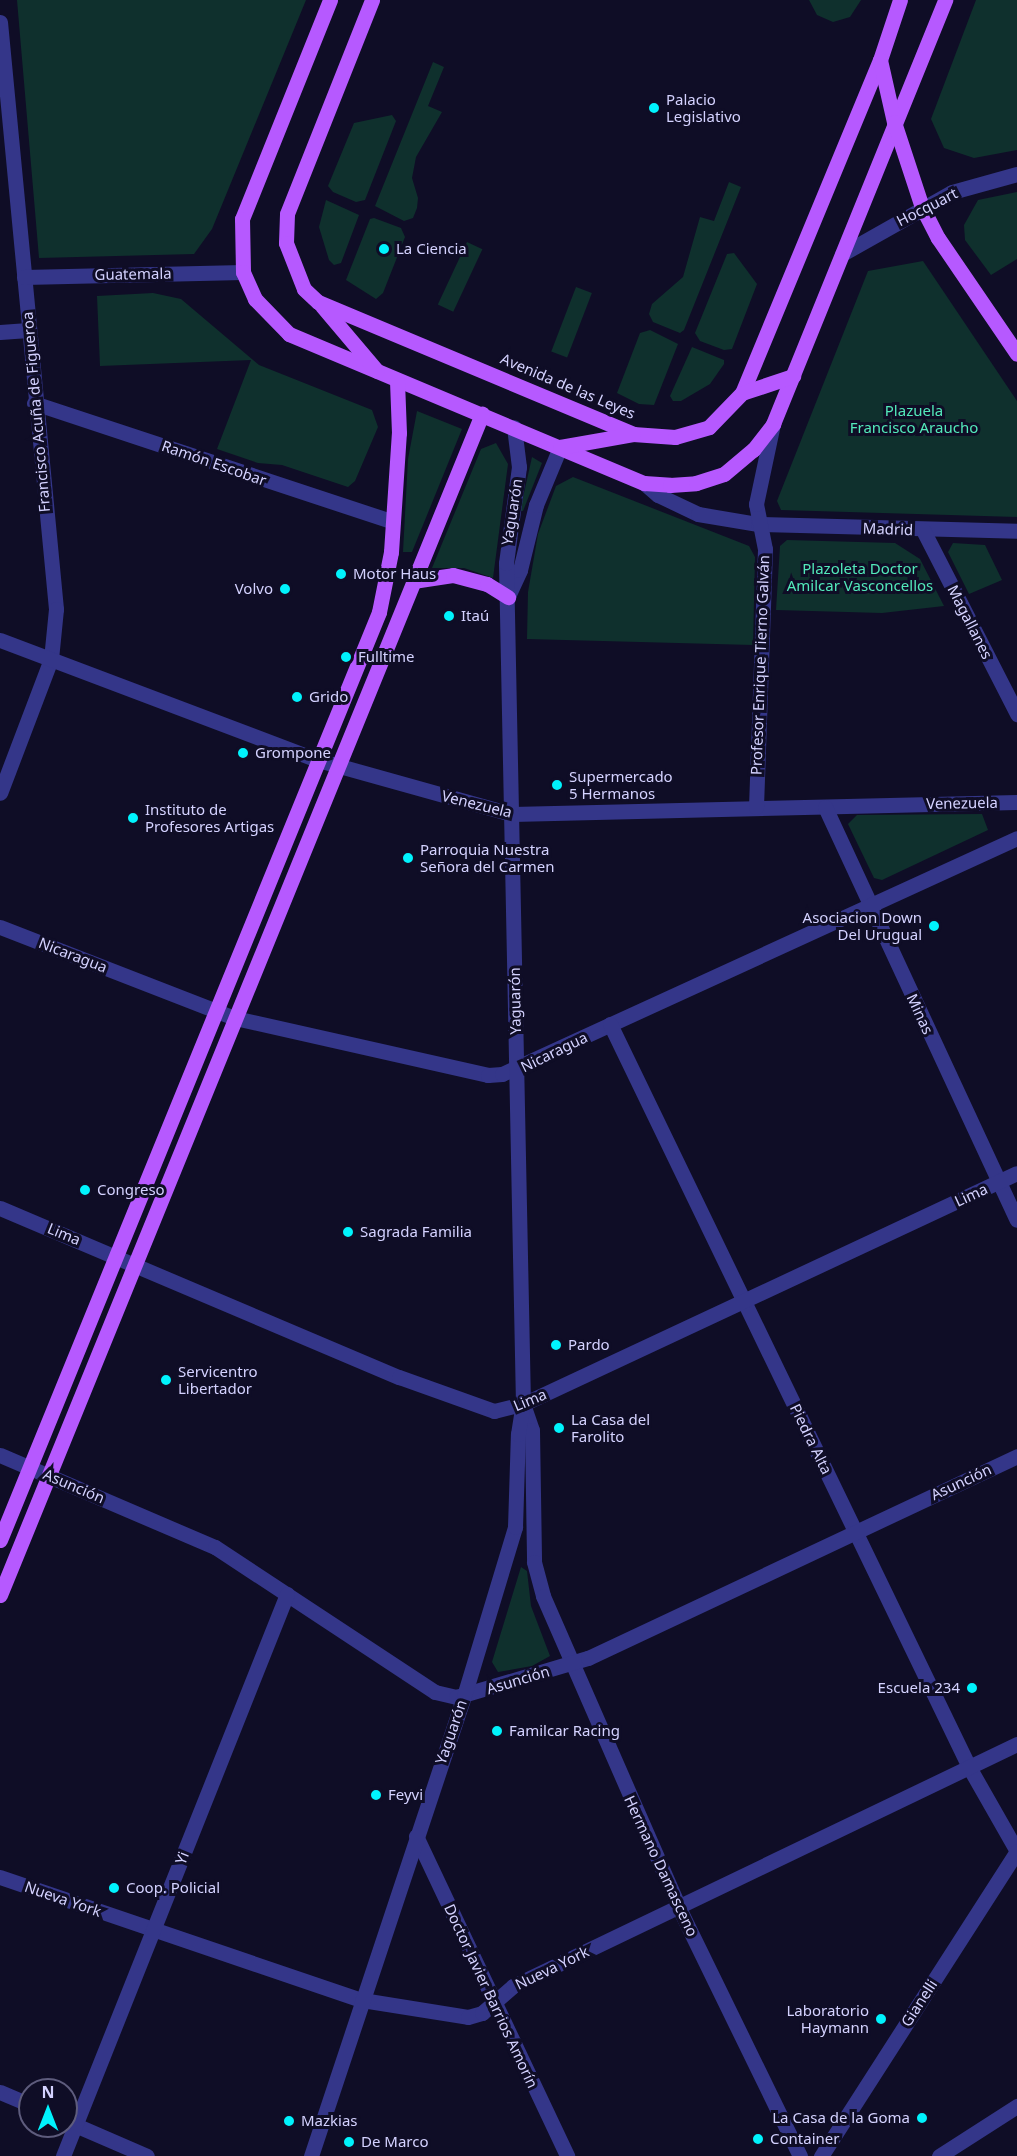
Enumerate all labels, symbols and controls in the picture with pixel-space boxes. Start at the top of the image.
place label: Palacio Legislativo [666,90,741,125]
marker: Palacio Legislativo [647,101,661,115]
street label: Hocquart [894,184,960,230]
place label: La Ciencia [396,240,467,258]
marker: La Ciencia [377,242,391,256]
street label: Guatemala [94,264,172,284]
street label: Francisco Acuña de Figueroa [18,311,54,513]
street label: Avenida de las Leyes [498,349,638,423]
park label: Plazuela Francisco Araucho [850,401,978,436]
street label: Ramón Escobar [159,437,269,489]
street label: Yaguarón [498,477,526,547]
street label: Madrid [862,519,914,539]
street label: Profesor Enrique Tierno Galván [747,555,773,775]
park label: Plazoleta Doctor Amilcar Vasconcellos [787,559,933,594]
place label: Motor Haus [353,565,436,583]
marker: Motor Haus [334,567,348,581]
place label: Volvo [235,580,273,598]
marker: Volvo [278,582,292,596]
street label: Magallanes [944,582,996,662]
place label: Itaú [461,607,489,625]
marker: Itaú [442,609,456,623]
place label: Fulltime [358,648,415,666]
marker: Fulltime [339,650,353,664]
place label: Grido [309,688,348,706]
marker: Grido [290,690,304,704]
place label: Grompone [255,744,331,762]
marker: Grompone [236,746,250,760]
place label: Supermercado 5 Hermanos [569,767,673,802]
marker: Supermercado 5 Hermanos [550,778,564,792]
street label: Venezuela [440,787,514,821]
street label: Venezuela [926,793,998,813]
place label: Instituto de Profesores Artigas [145,800,274,835]
marker: Instituto de Profesores Artigas [126,811,140,825]
place label: Parroquia Nuestra Señora del Carmen [420,840,555,875]
marker: Parroquia Nuestra Señora del Carmen [401,851,415,865]
place label: Asociacion Down Del Urugual [803,908,922,943]
marker: Asociacion Down Del Urugual [927,919,941,933]
street label: Nicaragua [36,934,110,976]
street label: Yaguarón [505,967,525,1035]
street label: Minas [903,991,937,1037]
street label: Nicaragua [518,1028,590,1076]
street label: Lima [952,1180,990,1210]
place label: Congreso [97,1181,165,1199]
marker: Congreso [78,1183,92,1197]
street label: Lima [45,1219,83,1249]
place label: Sagrada Familia [360,1223,472,1241]
marker: Sagrada Familia [341,1225,355,1239]
place label: Pardo [568,1336,610,1354]
marker: Pardo [549,1338,563,1352]
place label: Servicentro Libertador [178,1362,258,1397]
marker: Servicentro Libertador [159,1373,173,1387]
street label: Lima [511,1385,549,1415]
street label: Piedra Alta [786,1401,836,1477]
place label: La Casa del Farolito [571,1410,650,1445]
marker: La Casa del Farolito [552,1421,566,1435]
street label: Asunción [928,1460,994,1504]
street label: Asunción [41,1465,107,1507]
street label: Asunción [484,1662,552,1698]
place label: Escuela 234 [878,1679,960,1697]
marker: Escuela 234 [965,1681,979,1695]
street label: Yaguarón [432,1697,470,1767]
place label: Familcar Racing [509,1722,620,1740]
marker: Familcar Racing [490,1724,504,1738]
place label: Feyvi [388,1786,423,1804]
marker: Feyvi [369,1788,383,1802]
street label: Hermano Damasceno [620,1793,702,1939]
street label: Yi [171,1849,193,1867]
street label: Nueva York [22,1878,104,1920]
place label: Coop. Policial [126,1879,220,1897]
marker: Coop. Policial [107,1881,121,1895]
street label: Doctor Javier Barrios Amorín [440,1901,542,2091]
street label: Nueva York [512,1942,592,1994]
street label: Gianelli [897,1976,941,2030]
place label: Laboratorio Haymann [786,2001,869,2036]
marker: Laboratorio Haymann [874,2012,888,2026]
north arrow [18,2078,78,2138]
text: N [41,2081,55,2103]
place label: La Casa de la Goma [772,2109,910,2127]
marker: La Casa de la Goma [915,2111,929,2125]
place label: Mazkias [301,2112,358,2130]
marker: Mazkias [282,2114,296,2128]
place label: Container [770,2130,839,2148]
marker: Container [751,2132,765,2146]
place label: De Marco [361,2133,428,2151]
marker: De Marco [342,2135,356,2149]

